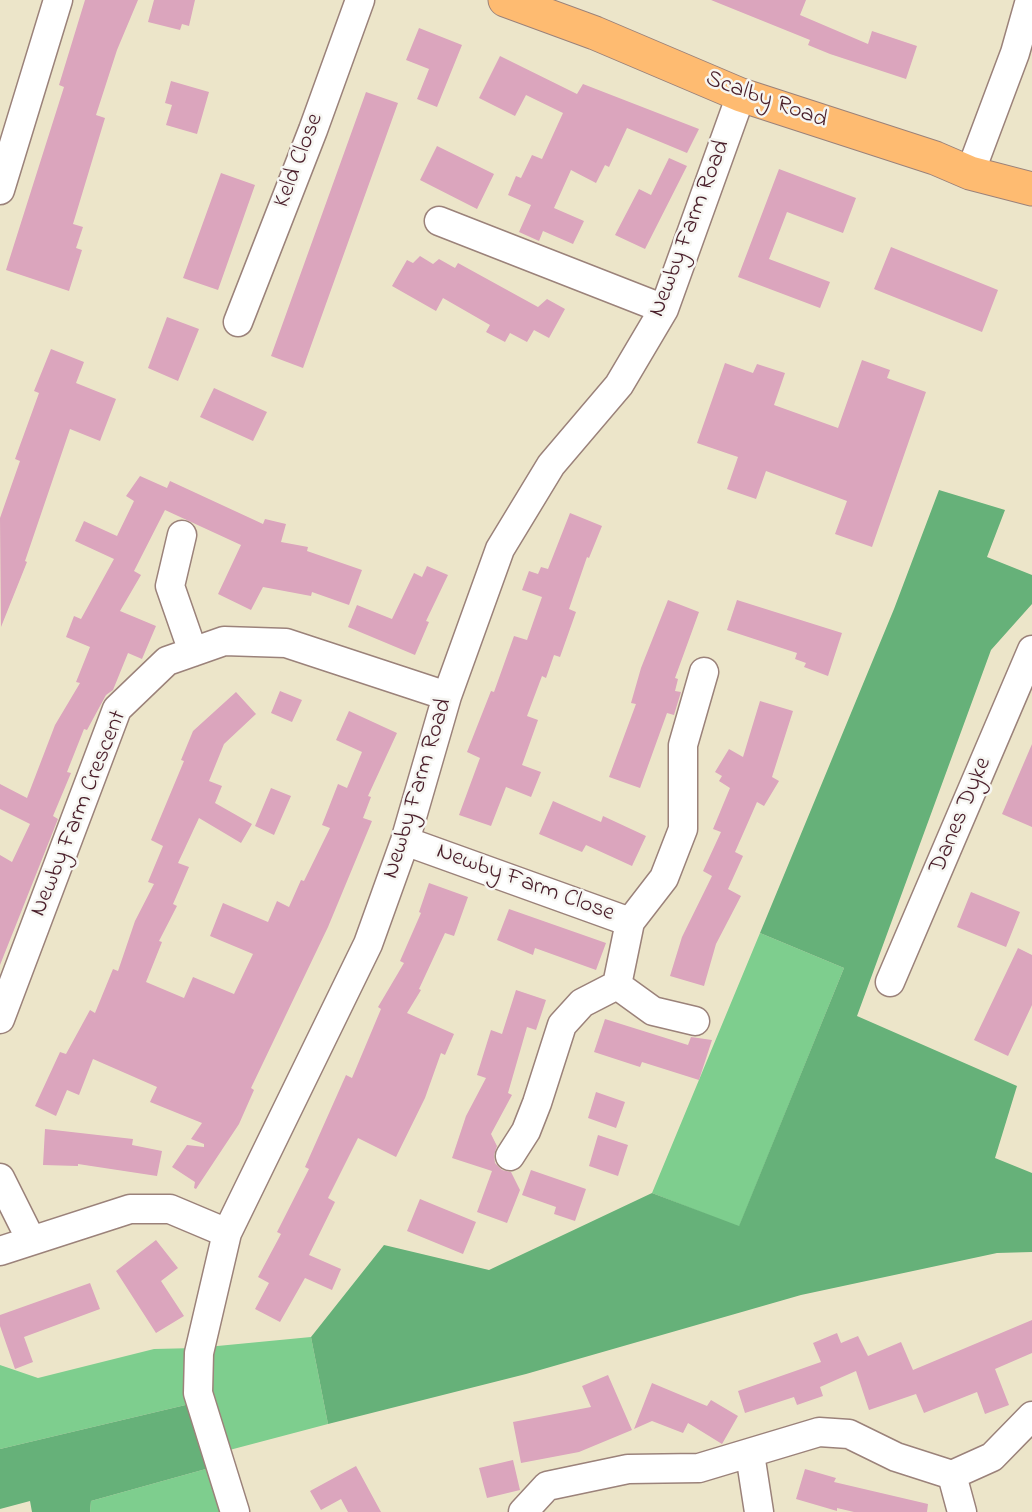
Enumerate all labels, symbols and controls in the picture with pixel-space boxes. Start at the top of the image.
street label: Scalby Road [701,66,831,136]
street label: Keld Close [269,110,331,212]
street label: Newby Farm Road [644,137,738,321]
street label: Newby Farm Road [378,695,460,883]
street label: Newby Farm Crescent [25,707,135,921]
street label: Danes Dyke [925,753,999,879]
street label: Newby Farm Close [432,838,618,930]

